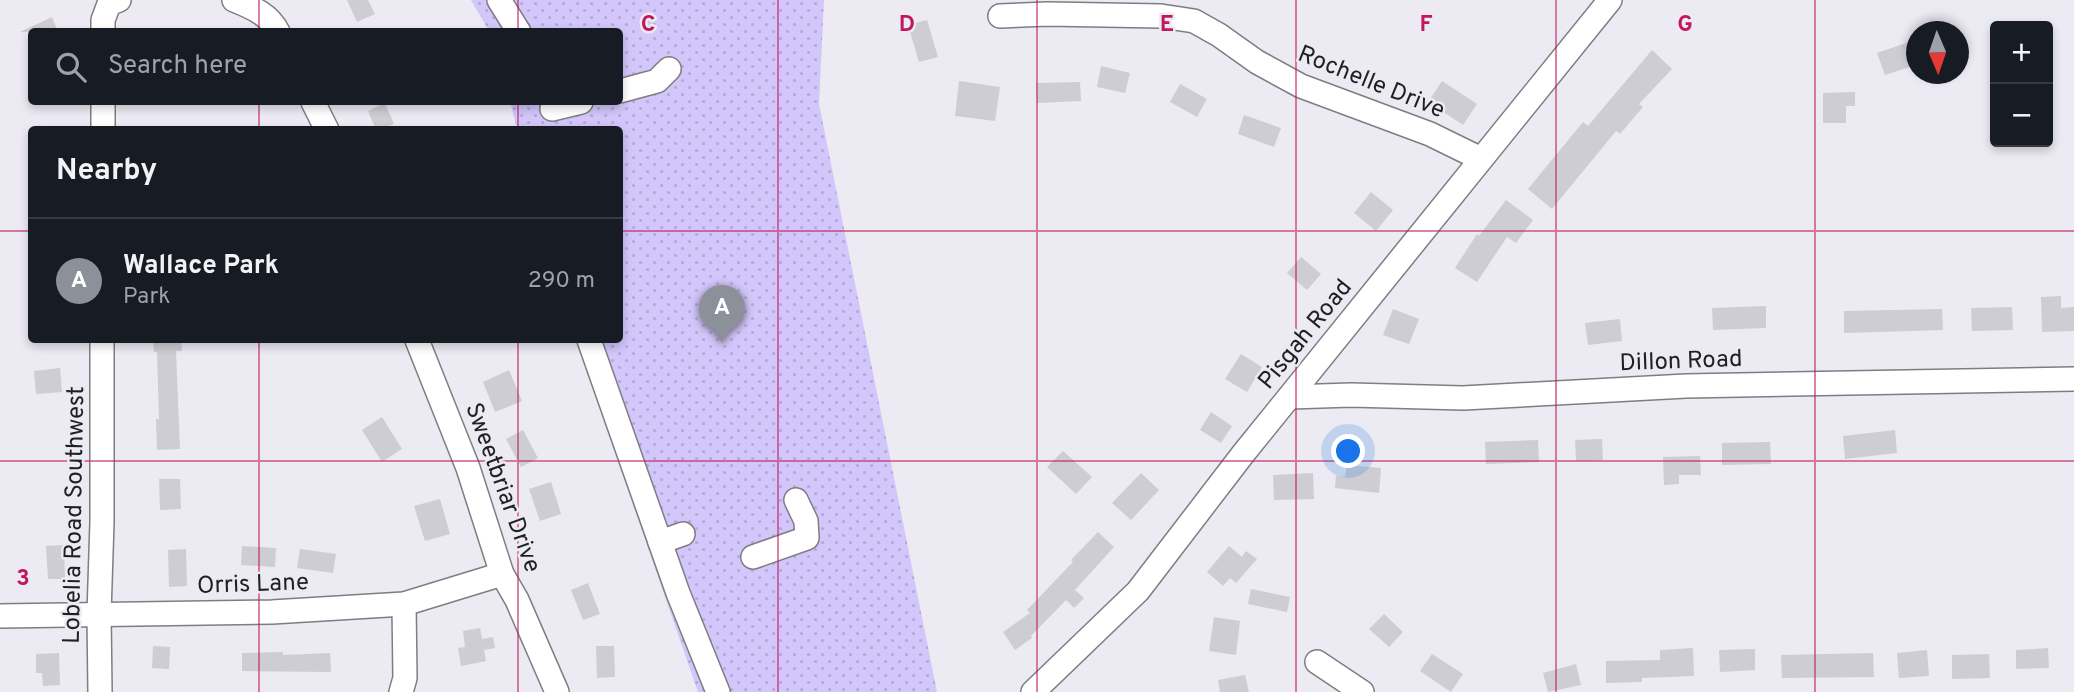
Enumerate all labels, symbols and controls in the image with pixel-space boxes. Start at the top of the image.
text: C [641,11,655,40]
text: D [899,11,915,40]
text: E [1160,11,1174,40]
text: F [1419,11,1433,40]
text: G [1677,11,1693,40]
north arrow [1906,21,1969,84]
map controls [1990,21,2053,147]
button: + [1990,21,2053,84]
search box [28,28,623,105]
street label: Rochelle Drive [1293,40,1449,126]
icon: search [52,48,90,86]
text: Search here [108,50,247,83]
button: − [1990,84,2053,147]
text: Nearby [56,153,157,190]
text: Wallace Park [123,250,279,283]
text: A [71,267,87,296]
text: 290 m [528,267,595,296]
street label: Pisgah Road [1252,274,1360,396]
text: Park [123,283,170,312]
pin: A [699,285,745,343]
street label: Dillon Road [1619,345,1743,379]
street label: Lobelia Road Southwest [58,386,92,644]
street label: Sweetbriar Drive [457,399,547,577]
your location [1331,434,1365,468]
text: 3 [16,565,30,594]
street label: Orris Lane [196,568,310,602]

